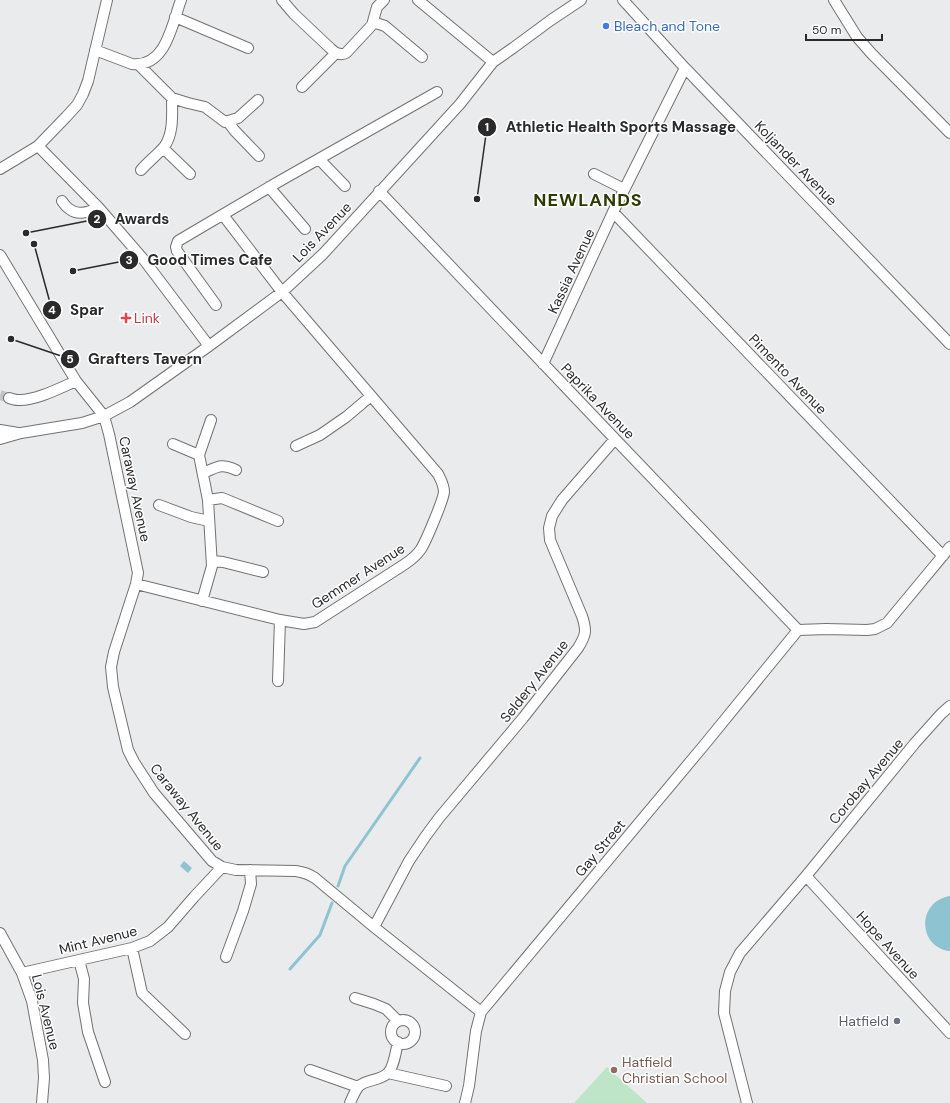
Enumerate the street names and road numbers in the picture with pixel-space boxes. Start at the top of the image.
street label: Koljander Avenue [751,117,841,209]
street label: Lois Avenue [289,198,355,266]
street label: Kassia Avenue [543,226,599,316]
street label: Pimento Avenue [745,330,831,418]
street label: Paprika Avenue [557,359,639,443]
street label: Caraway Avenue [115,435,155,543]
street label: Gemmer Avenue [308,539,408,613]
street label: Seldery Avenue [496,636,572,726]
street label: Corobay Avenue [825,734,907,828]
street label: Caraway Avenue [146,760,228,854]
street label: Gay Street [571,816,629,880]
street label: Hope Avenue [853,907,923,983]
street label: Mint Avenue [57,922,139,958]
street label: Lois Avenue [28,972,64,1052]

